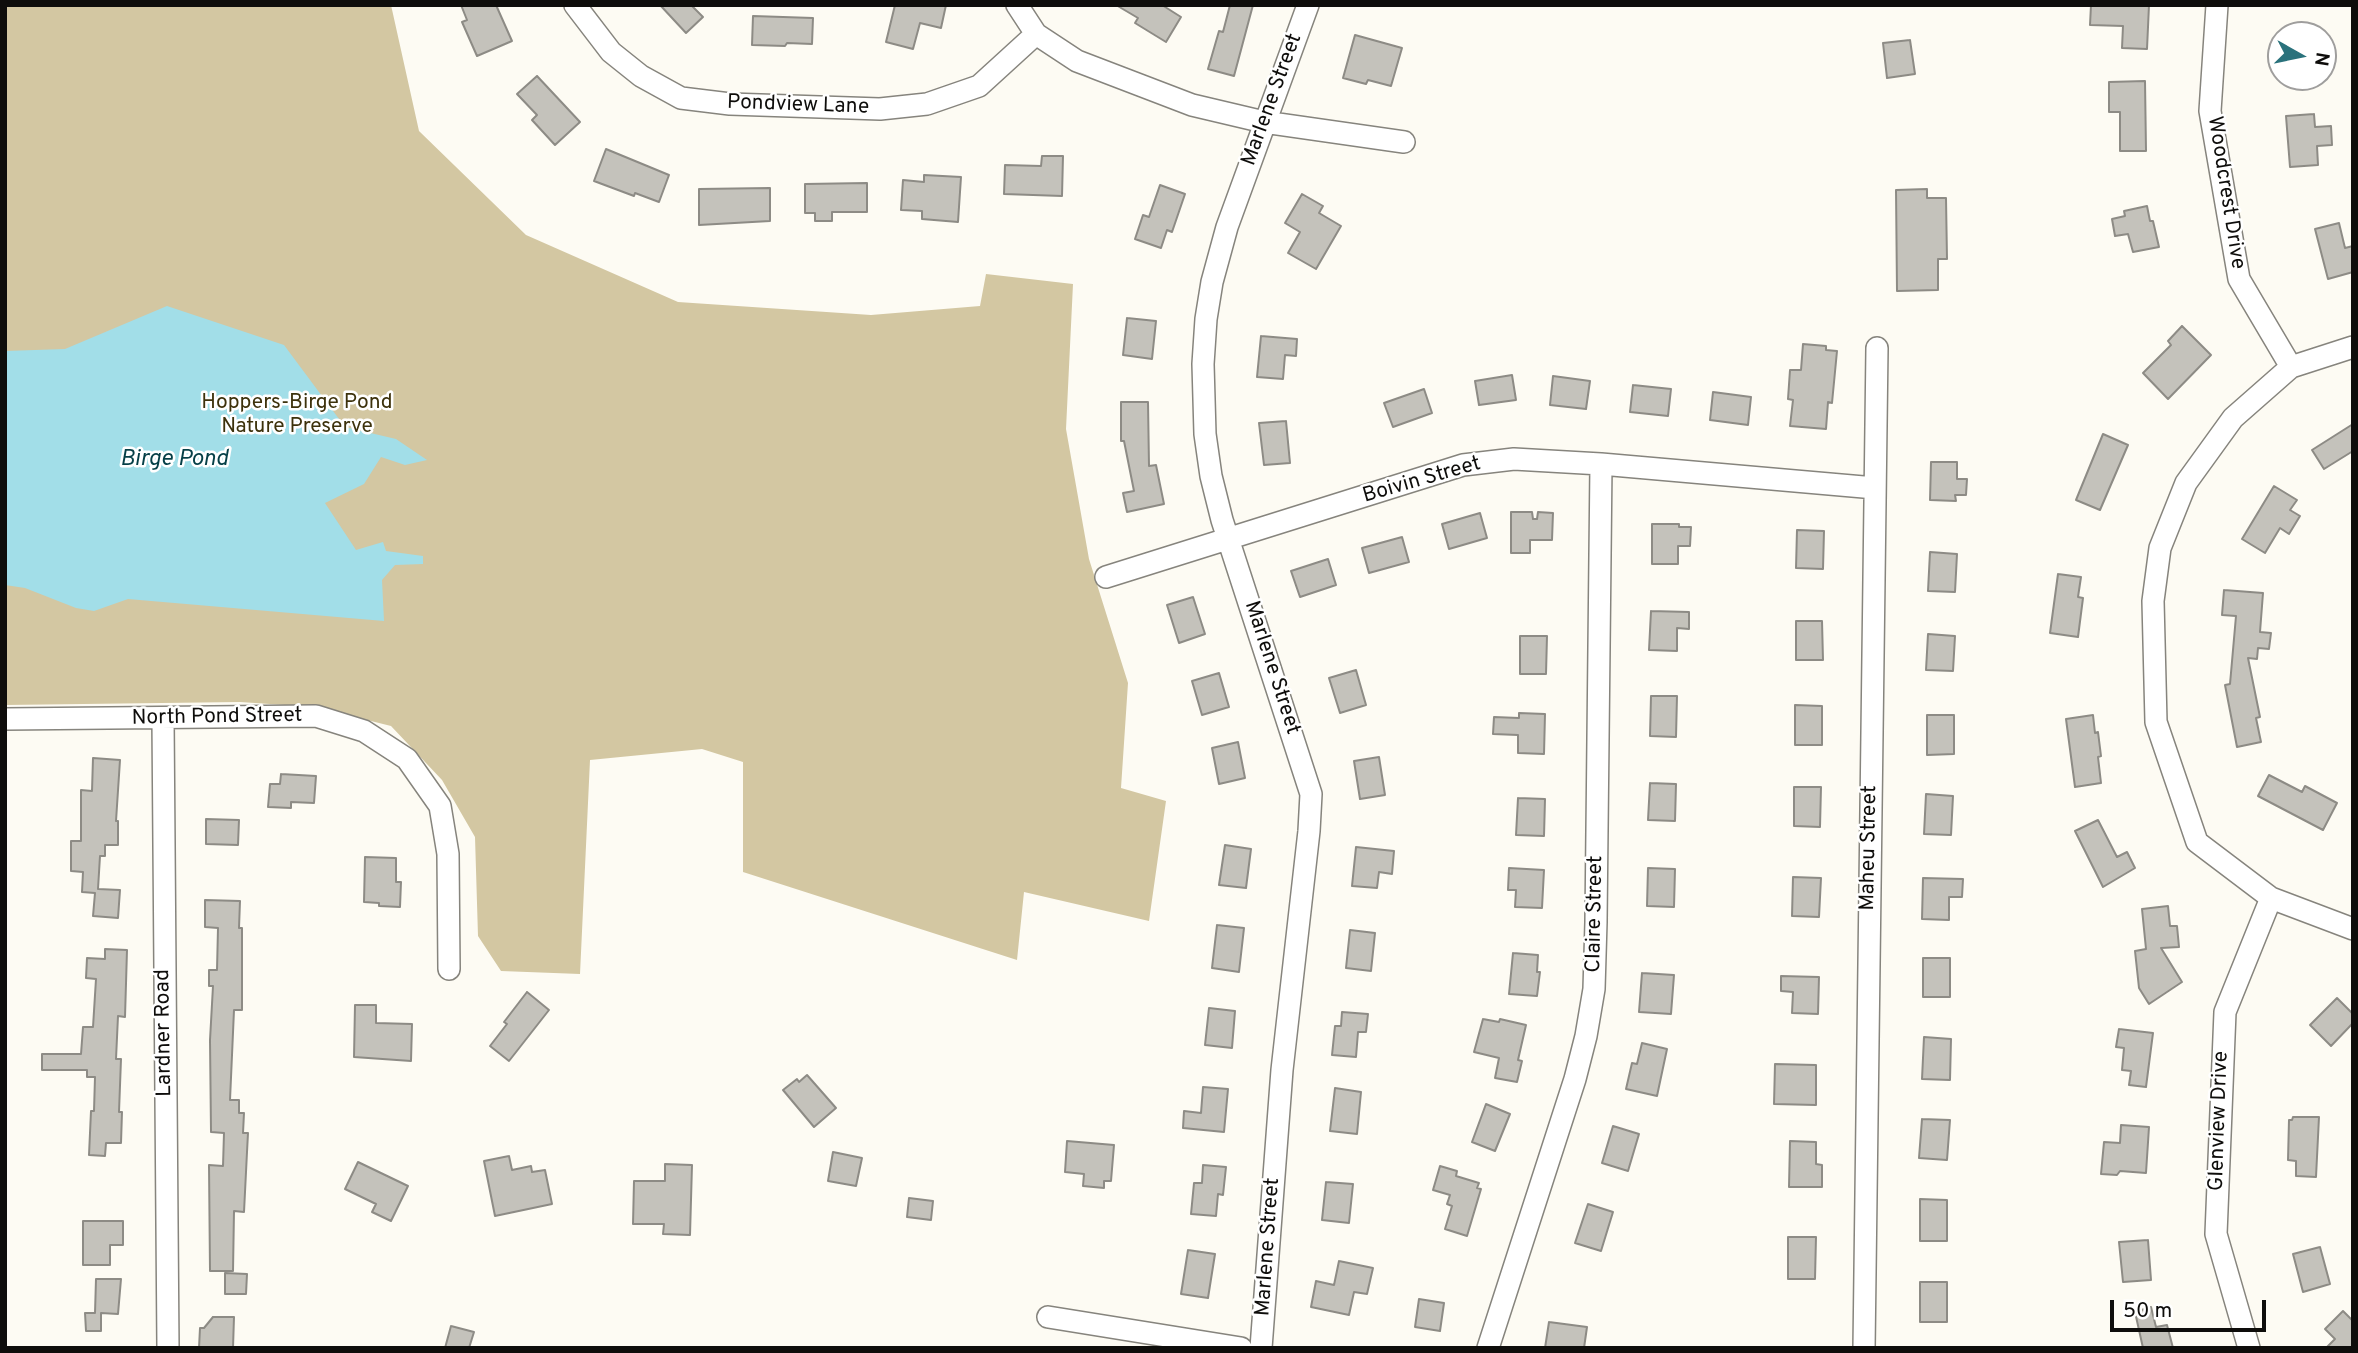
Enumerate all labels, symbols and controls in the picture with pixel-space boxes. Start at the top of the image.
north arrow [2267,21,2337,91]
street label: Marlene Street [1237,30,1309,170]
text: N [2308,50,2334,68]
street label: Pondview Lane [726,91,870,121]
street label: Woodcrest Drive [2200,115,2250,271]
park label: Hoppers-Birge Pond Nature Preserve [201,391,393,441]
water label: Birge Pond [120,446,228,474]
street label: Boivin Street [1360,452,1484,510]
street label: Marlene Street [1238,598,1304,738]
street label: North Pond Street [131,704,303,732]
street label: Maheu Street [1856,785,1884,911]
street label: Claire Street [1582,855,1610,973]
street label: Lardner Road [151,969,179,1097]
street label: Glenview Drive [2205,1051,2235,1191]
street label: Marlene Street [1252,1177,1286,1317]
scale bar [2113,1286,2269,1330]
text: 50 m [2123,1298,2172,1325]

